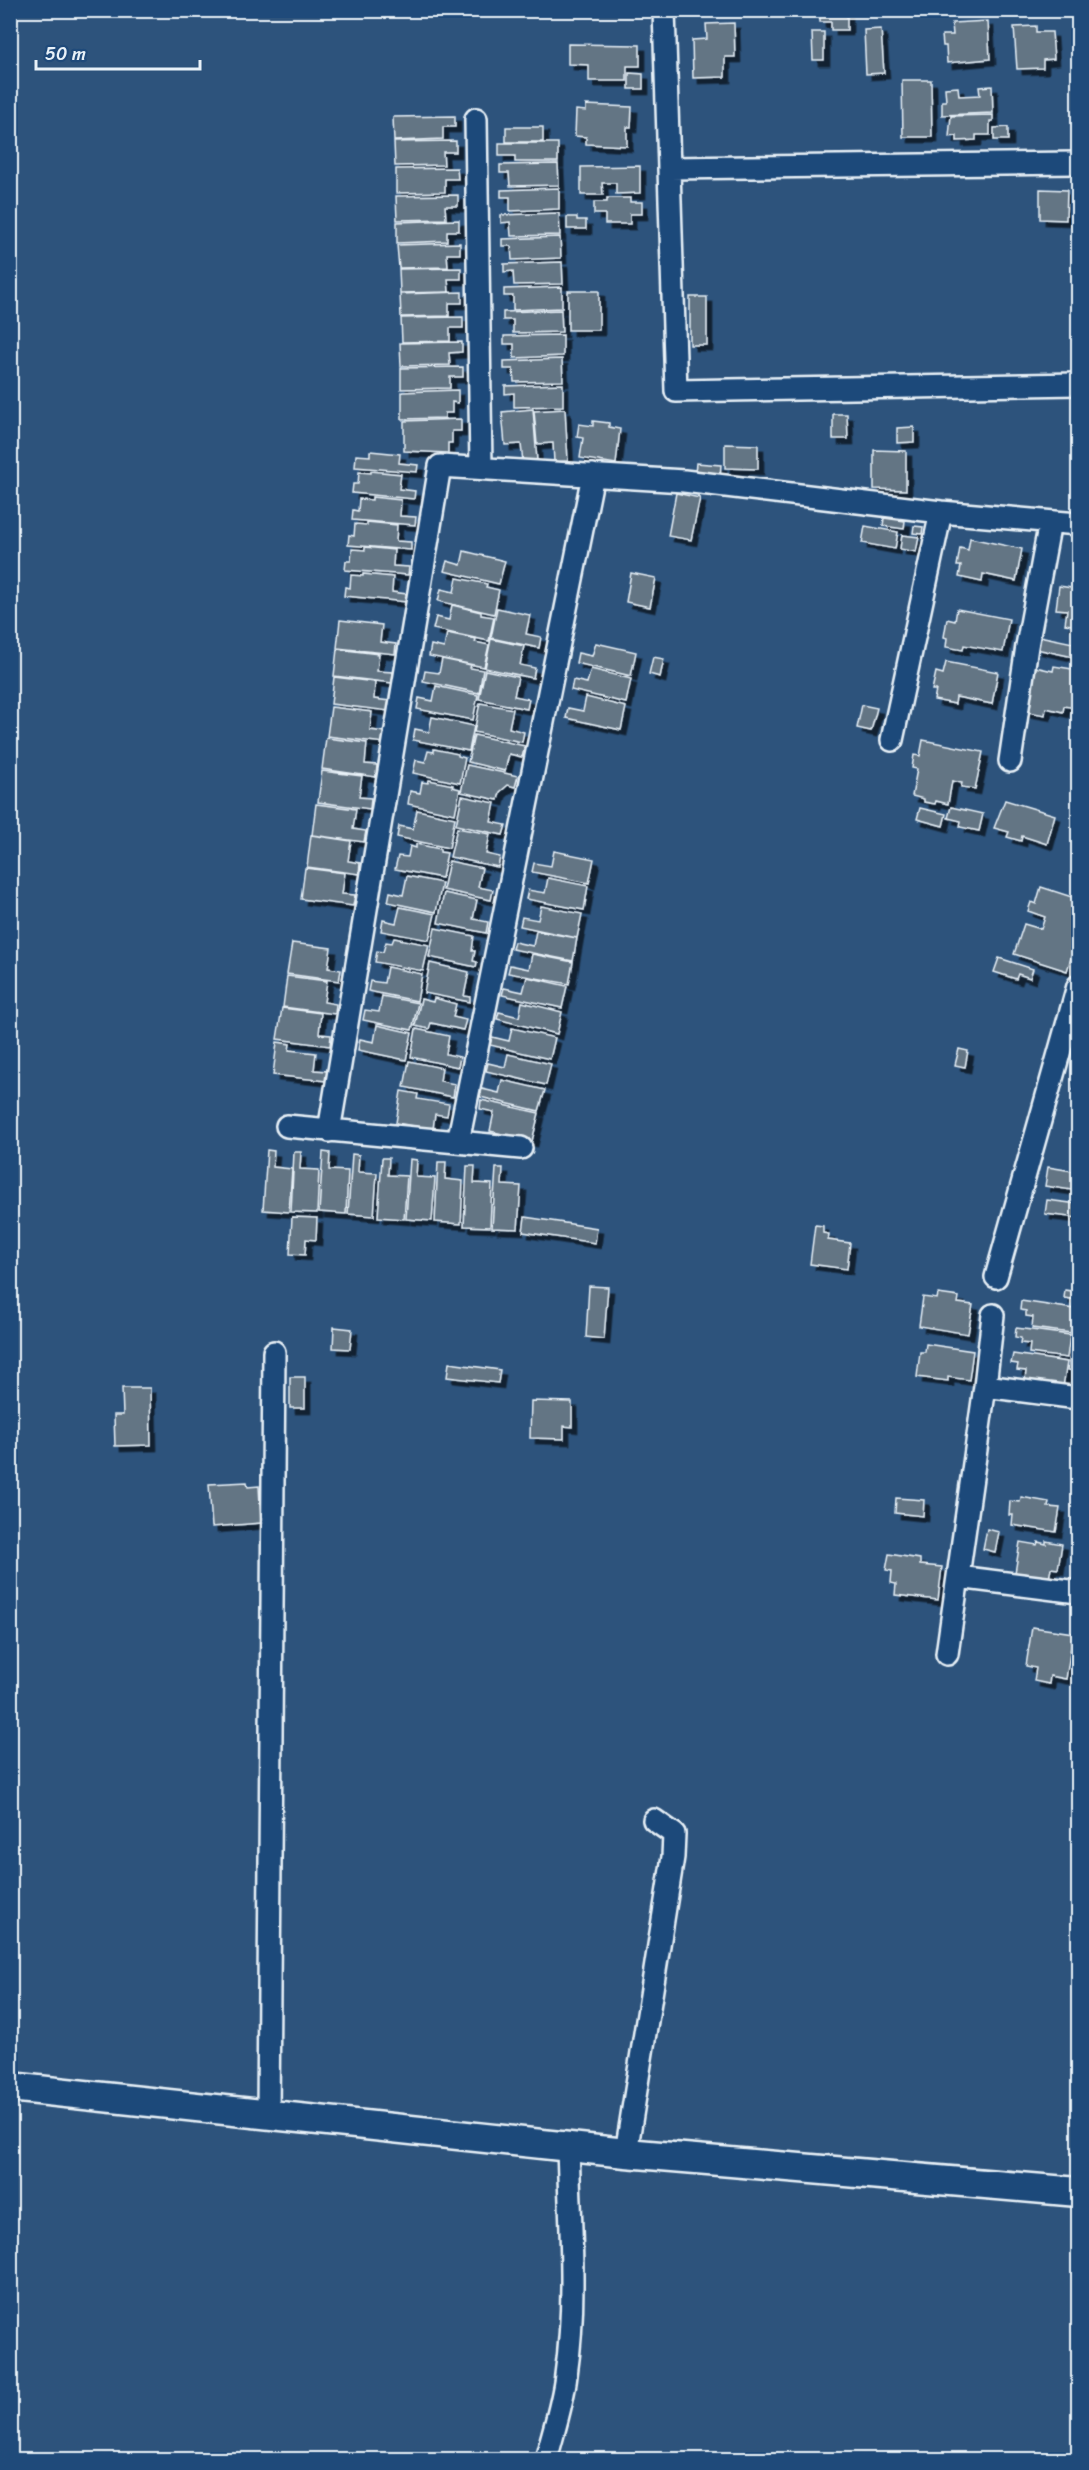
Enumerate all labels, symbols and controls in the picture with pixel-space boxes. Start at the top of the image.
scale bar [36,33,200,71]
text: 50 m [45,38,86,70]

